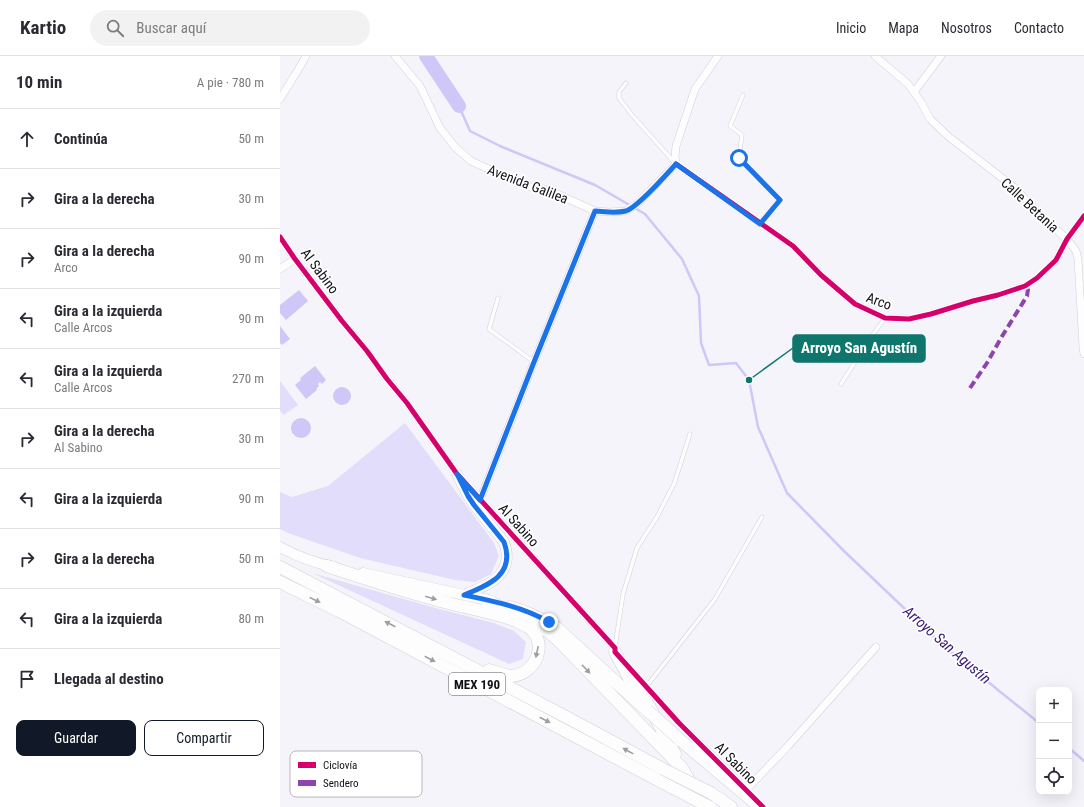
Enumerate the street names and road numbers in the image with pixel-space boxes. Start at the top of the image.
street label: Avenida Galilea [485,161,571,207]
street label: Calle Betania [998,174,1062,236]
street label: Al Sabino [298,245,342,297]
street label: Arco [864,289,894,313]
street label: Al Sabino [496,500,542,550]
road number: MEX 190 [449,673,505,695]
street label: Al Sabino [712,739,760,787]

